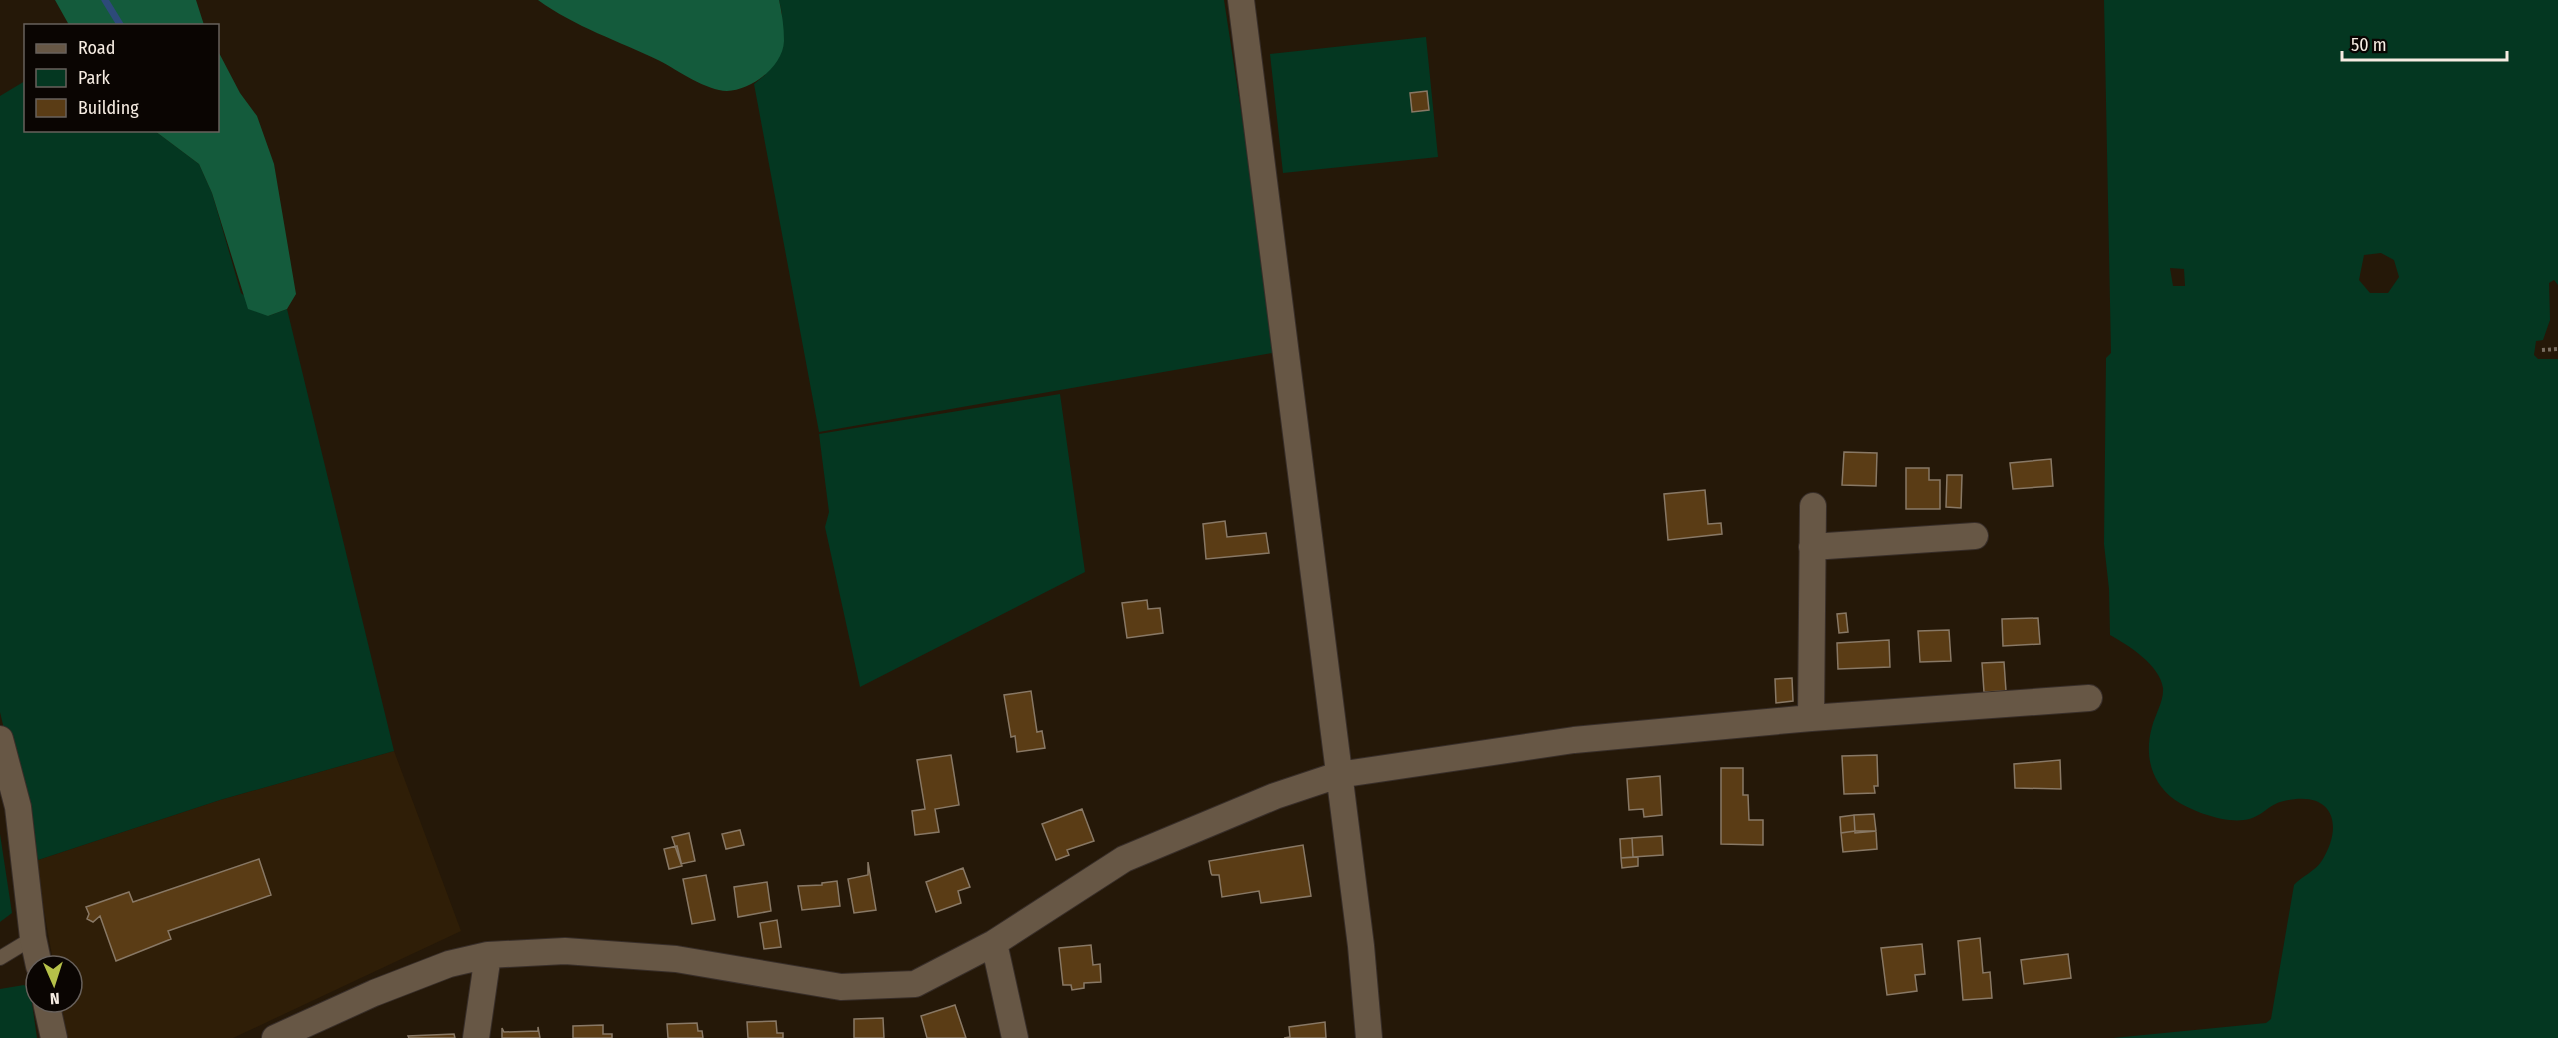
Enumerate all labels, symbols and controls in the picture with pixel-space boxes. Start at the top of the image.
legend [24,24,219,132]
scale bar [2342,24,2507,62]
text: 50 m [2351,34,2387,56]
text: Road [78,37,115,59]
text: Park [78,67,111,89]
text: Building [78,97,139,119]
north arrow [24,954,84,1014]
text: N [49,989,60,1008]

